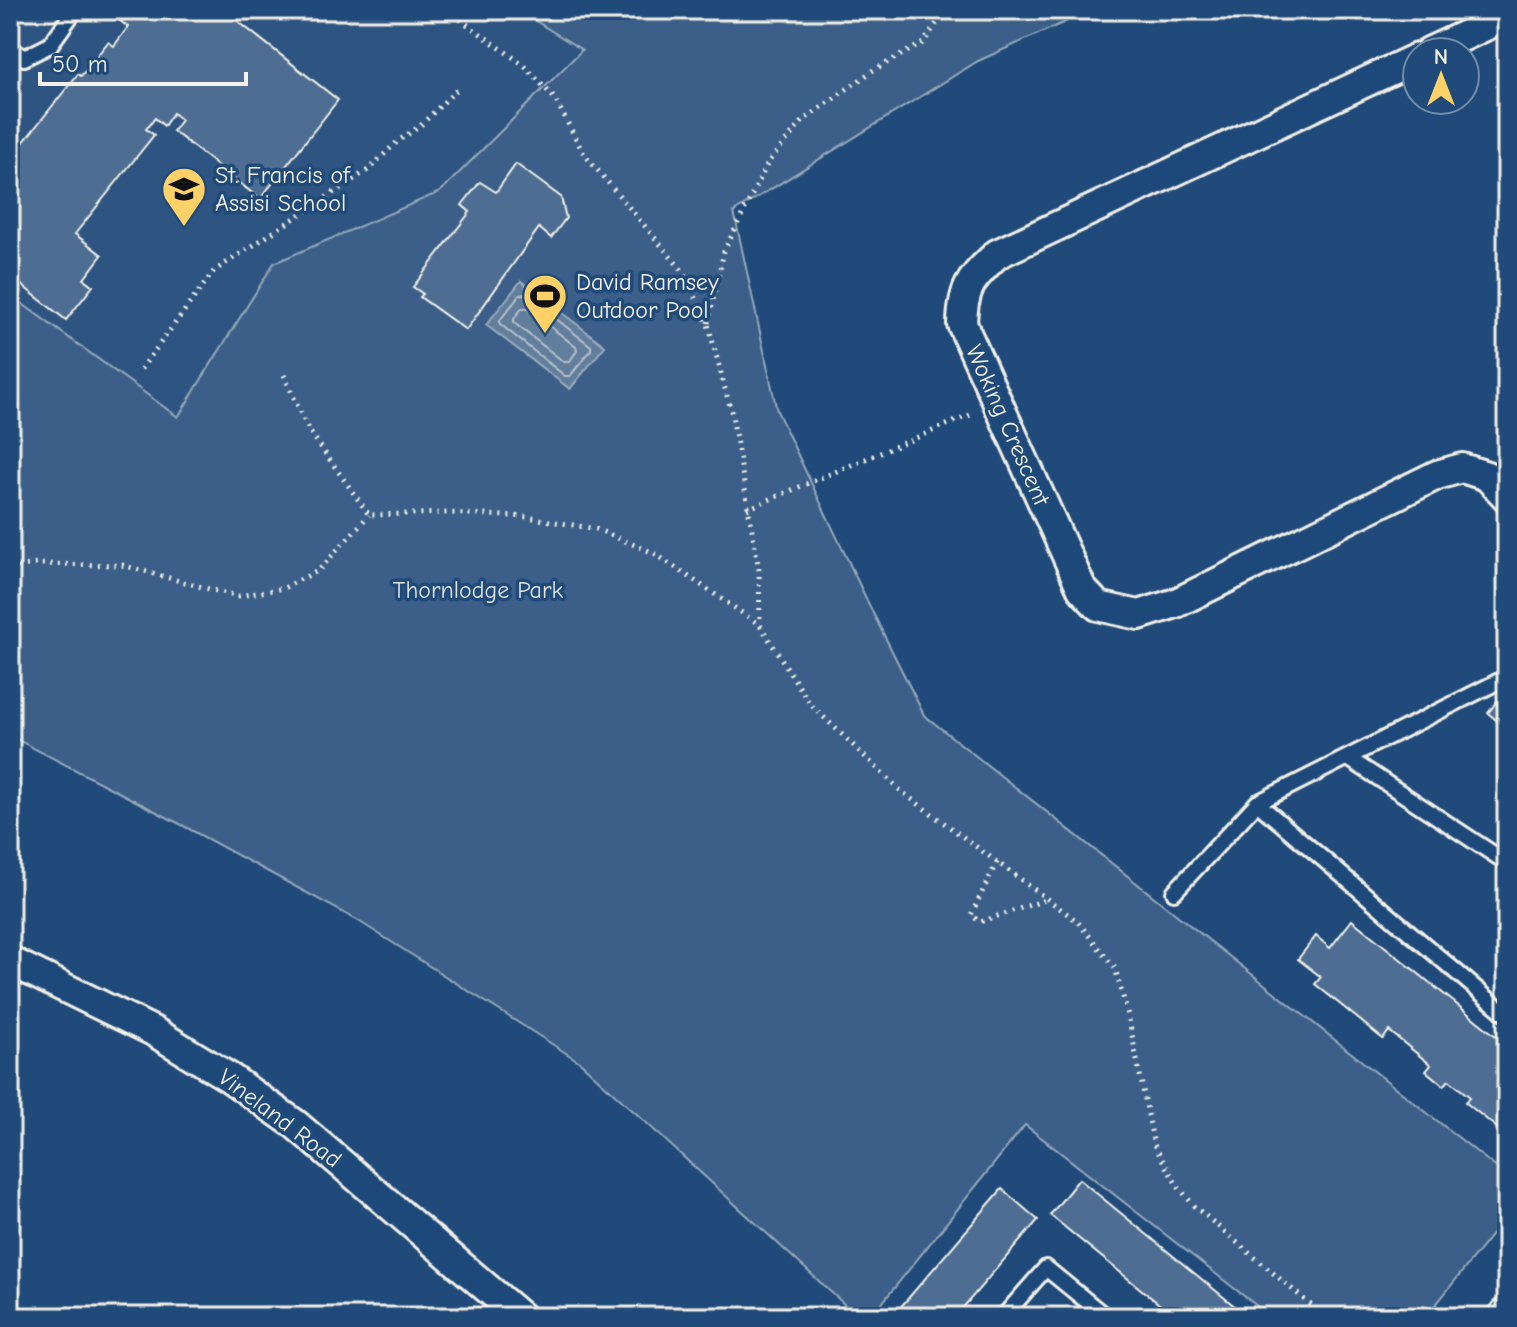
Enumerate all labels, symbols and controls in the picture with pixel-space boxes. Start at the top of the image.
scale bar [40,36,246,86]
north arrow [1401,36,1481,116]
text: N [1434,44,1448,70]
text: 50 m [52,50,108,78]
place label: St. Francis of Assisi School [215,161,351,217]
school or university icon: St. Francis of Assisi School [160,165,208,228]
place label: David Ramsey Outdoor Pool [576,268,719,324]
sports icon: David Ramsey Outdoor Pool [521,272,569,335]
street label: Woking Crescent [960,340,1056,511]
park label: Thornlodge Park [393,576,564,604]
street label: Vineland Road [213,1063,347,1173]

